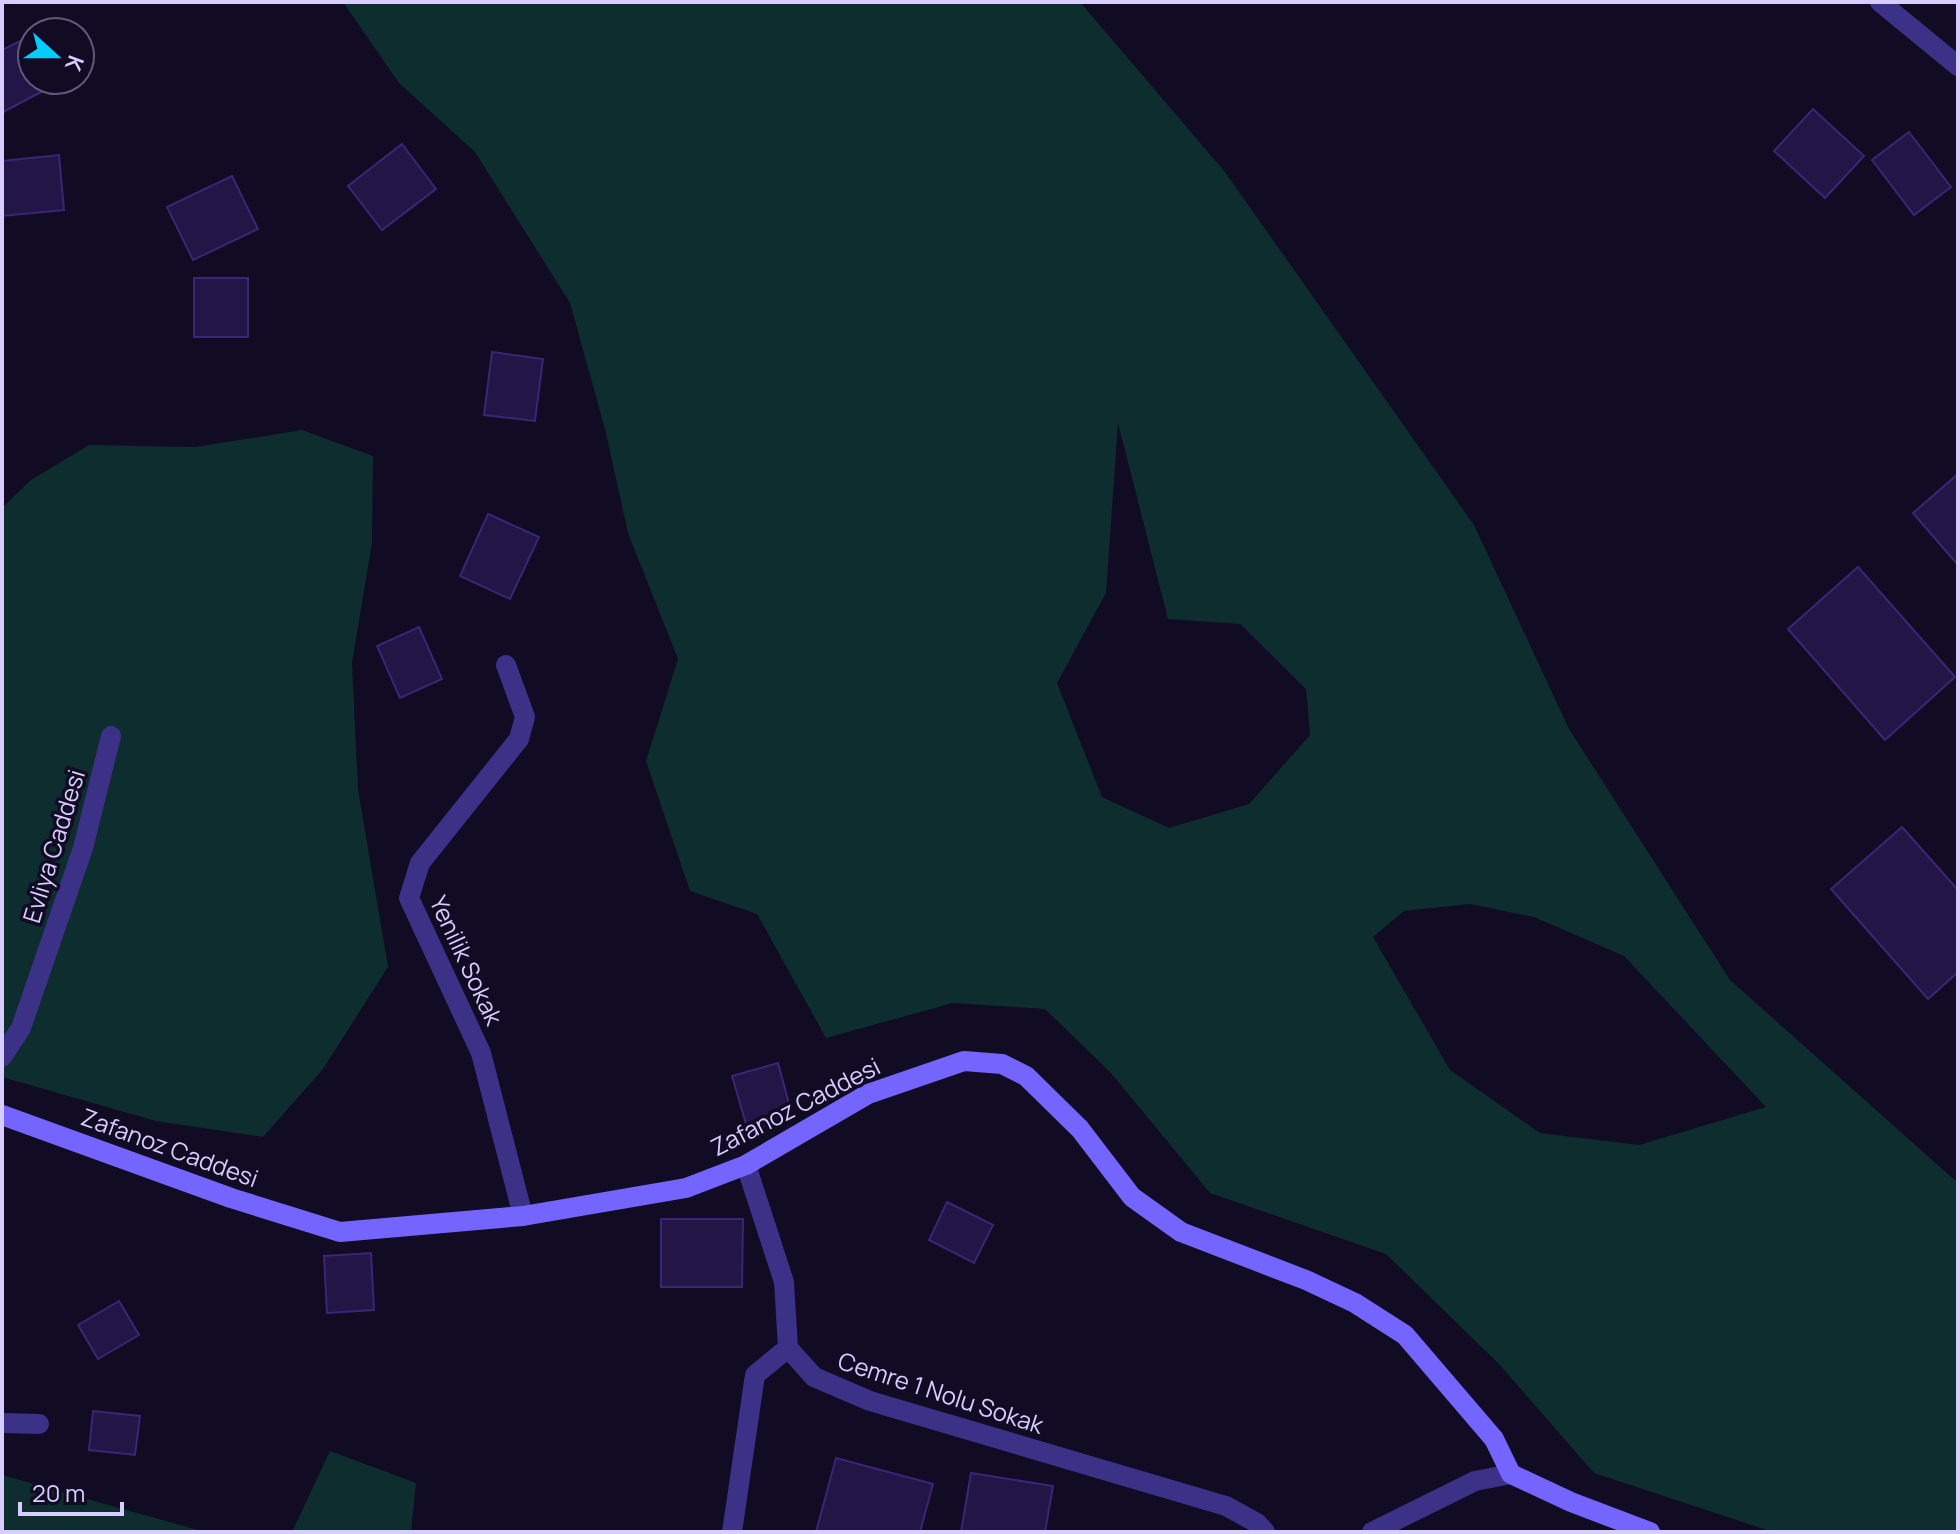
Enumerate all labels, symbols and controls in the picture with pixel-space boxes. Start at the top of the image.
north arrow [16,16,96,96]
text: K [58,51,91,76]
street label: Evliya Caddesi [14,765,92,927]
street label: Yenilik Sokak [423,890,512,1031]
street label: Zafanoz Caddesi [705,1049,885,1163]
street label: Zafanoz Caddesi [77,1100,263,1194]
street label: Cemre 1 Nolu Sokak [834,1343,1049,1441]
scale bar [20,1466,122,1516]
text: 20 m [32,1476,85,1509]

